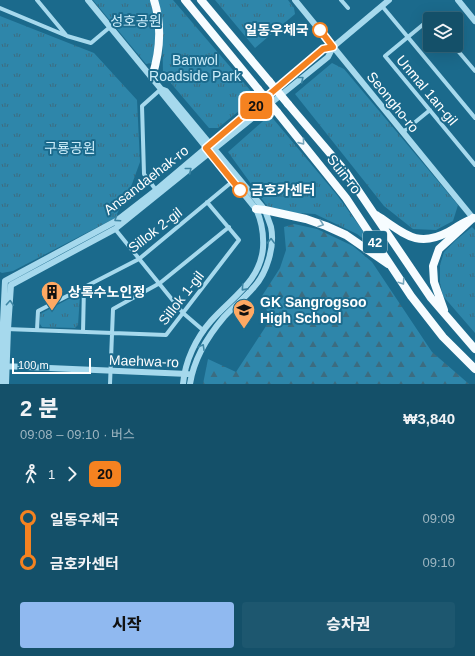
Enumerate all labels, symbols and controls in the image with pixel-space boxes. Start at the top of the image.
map controls [423,12,463,52]
button: layers [423,12,463,52]
park label: 성호공원 [110,13,162,29]
place label: 일동우체국 [245,22,309,38]
marker: 일동우체국 [312,22,328,38]
park label: Banwol Roadside Park [149,52,242,84]
street label: Unmal 1an-gil [393,52,461,128]
street label: Seongho-ro [364,69,422,136]
one-way arrow [296,77,304,84]
line badge: 20 [238,93,274,119]
text: 20 [248,98,264,114]
one-way arrow [297,138,304,145]
park label: 구룡공원 [44,140,96,156]
street label: Ansandaehak-ro [101,142,192,218]
street label: Suin-ro [324,151,364,197]
one-way arrow [185,168,192,175]
marker: 금호카센터 [232,182,248,198]
place label: 금호카센터 [251,182,315,198]
street label: Sillok 2-gil [125,204,185,256]
one-way arrow [114,214,121,222]
one-way arrow [317,219,324,228]
road number: 42 [363,231,387,253]
one-way arrow [266,238,275,244]
street label: Sillok 1-gil [155,268,207,328]
one-way arrow [397,278,405,285]
building icon: 상록수노인정 [39,279,65,312]
one-way arrow [241,283,249,291]
place label: 상록수노인정 [68,284,145,300]
place label: GK Sangrogsoo High School [260,294,367,326]
school or university icon: GK Sangrogsoo High School [231,297,257,330]
one-way arrow [5,300,14,306]
one-way arrow [198,344,205,352]
street label: Maehwa-ro [109,352,179,370]
scale bar [12,356,91,375]
text: 100 m [18,359,49,371]
text: 2 분 [20,396,59,421]
text: ₩3,840 [403,410,455,427]
text: 09:08 – 09:10 · 버스 [20,427,135,442]
icon: walk [20,463,42,485]
icon: forward [61,463,83,485]
text: 20 [97,466,113,482]
text: 1 [48,467,55,482]
text: 일동우체국 [50,511,119,528]
text: 09:09 [422,511,455,526]
text: 금호카센터 [50,555,119,572]
text: 09:10 [422,555,455,570]
button: 시작 [20,602,234,648]
button: 승차권 [242,602,455,648]

